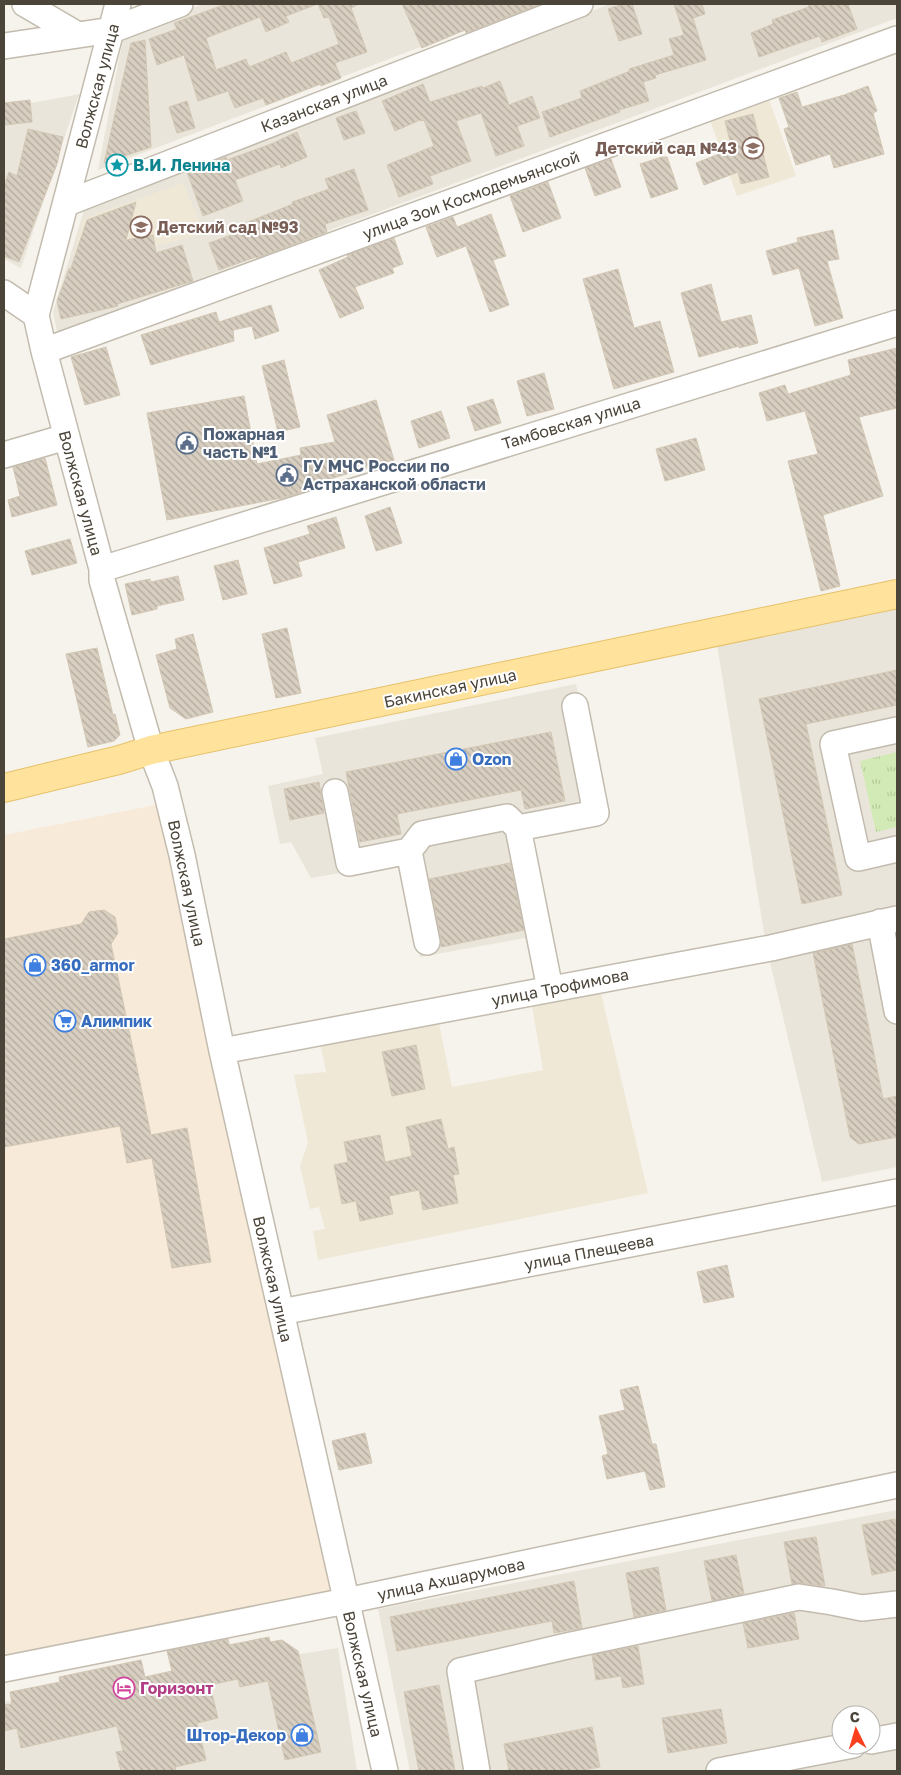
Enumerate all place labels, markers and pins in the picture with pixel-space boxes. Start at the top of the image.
school or university icon: Детский сад №43 [741,136,765,160]
place label: Детский сад №43 [596,138,737,158]
place icon: В.И. Ленина [105,153,129,177]
place label: В.И. Ленина [133,155,230,175]
school or university icon: Детский сад №93 [129,215,153,239]
place label: Детский сад №93 [157,217,299,237]
place label: Пожарная часть №1 [203,424,285,462]
public building icon: Пожарная часть №1 [175,431,199,455]
place label: ГУ МЧС России по Астраханской области [303,456,486,494]
public building icon: ГУ МЧС России по Астраханской области [275,463,299,487]
shop icon: Ozon [444,747,468,771]
place label: Ozon [472,749,512,769]
shop icon: 360_armor [23,953,47,977]
place label: 360_armor [51,955,135,975]
supermarket icon: Алимпик [53,1009,77,1033]
place label: Алимпик [81,1011,153,1031]
hotel icon: Горизонт [112,1676,136,1700]
place label: Горизонт [140,1678,213,1698]
shop icon: Штор-Декор [290,1723,314,1747]
place label: Штор-Декор [186,1725,286,1745]

